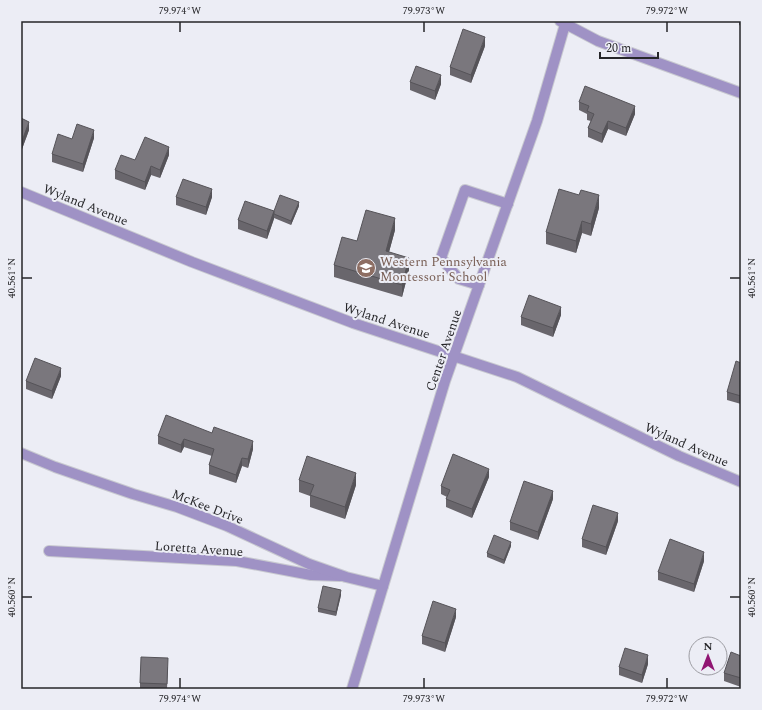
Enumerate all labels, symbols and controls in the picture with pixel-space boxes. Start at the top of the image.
text: 79.974°W [159,3,201,19]
text: 79.973°W [403,3,445,19]
text: 79.972°W [646,3,688,19]
scale bar [600,34,658,60]
text: 20 m [606,39,631,58]
street label: Wyland Avenue [40,179,131,231]
place label: Western Pennsylvania Montessori School [380,252,507,287]
school or university icon: Western Pennsylvania Montessori School [355,257,377,279]
text: 40.561°N [4,258,20,298]
text: 40.561°N [744,258,760,298]
street label: Wyland Avenue [341,298,433,344]
street label: Center Avenue [421,307,467,394]
street label: Wyland Avenue [641,417,732,472]
street label: McKee Drive [169,484,246,530]
street label: Loretta Avenue [154,536,244,562]
text: 40.560°N [4,577,20,617]
text: 40.560°N [744,577,760,617]
north arrow [688,636,728,676]
text: N [704,638,713,655]
text: 79.974°W [159,691,201,707]
text: 79.973°W [403,691,445,707]
text: 79.972°W [646,691,688,707]

